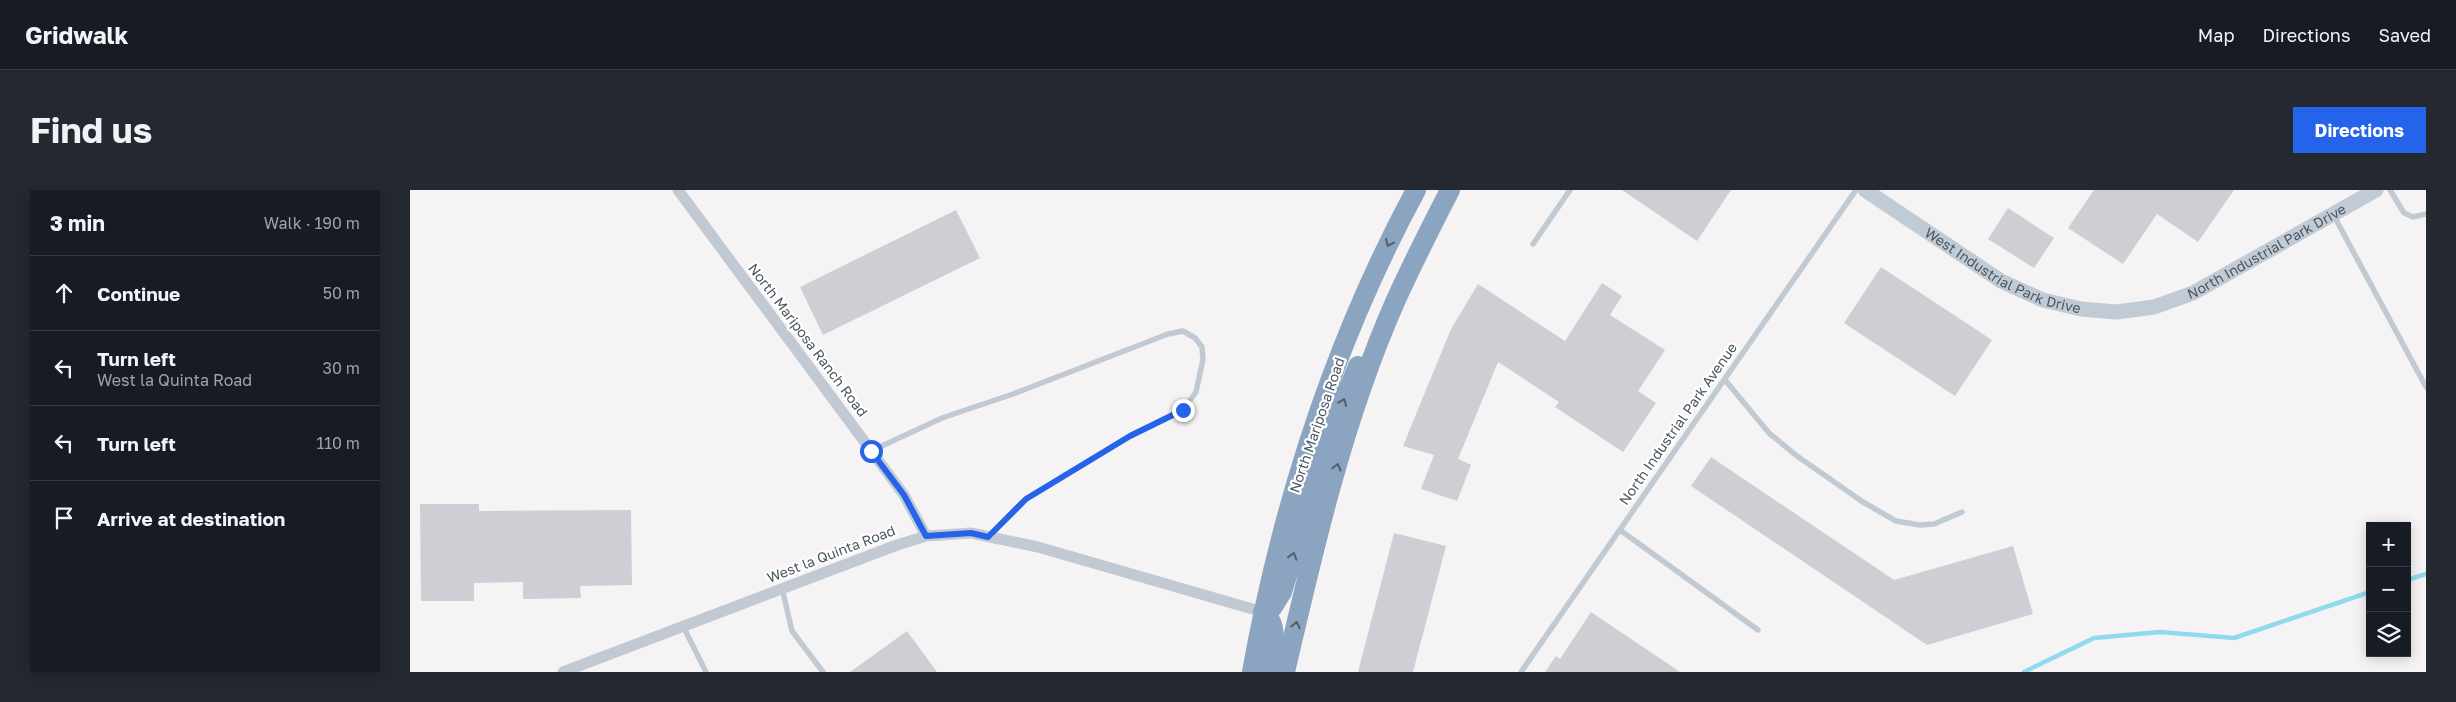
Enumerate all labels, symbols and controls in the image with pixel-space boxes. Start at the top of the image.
text: Gridwalk [25,20,129,49]
text: Map [2198,24,2234,46]
text: Directions [2262,24,2350,46]
text: Saved [2378,24,2431,46]
button: Directions [2293,107,2426,153]
text: Find us [30,109,152,151]
street label: North Industrial Park Drive [2185,200,2349,302]
text: 3 min [50,210,105,236]
text: Walk · 190 m [264,213,360,233]
street label: West Industrial Park Drive [1922,224,2083,317]
one-way arrow [1385,238,1396,247]
street label: North Mariposa Ranch Road [745,260,872,420]
icon: ahead [50,279,78,307]
text: Continue [97,282,180,305]
text: 50 m [323,283,360,303]
street label: North Industrial Park Avenue [1615,339,1740,508]
text: Turn left [97,347,176,370]
icon: left [50,354,78,382]
street label: North Mariposa Road [1285,355,1348,495]
text: 30 m [323,358,360,378]
text: West la Quinta Road [97,370,252,390]
one-way arrow [1337,398,1347,407]
route end [1172,399,1195,422]
icon: left [50,429,78,457]
text: Turn left [97,432,176,455]
text: 110 m [316,433,360,453]
route start [860,440,883,463]
one-way arrow [1331,464,1341,472]
icon: arrive [50,504,78,532]
text: Arrive at destination [97,507,285,530]
street label: West la Quinta Road [764,521,897,586]
map controls [2366,522,2411,657]
button: + [2366,522,2411,567]
one-way arrow [1287,553,1297,561]
button: − [2366,567,2411,612]
button: layers [2366,612,2411,657]
one-way arrow [1290,620,1301,629]

